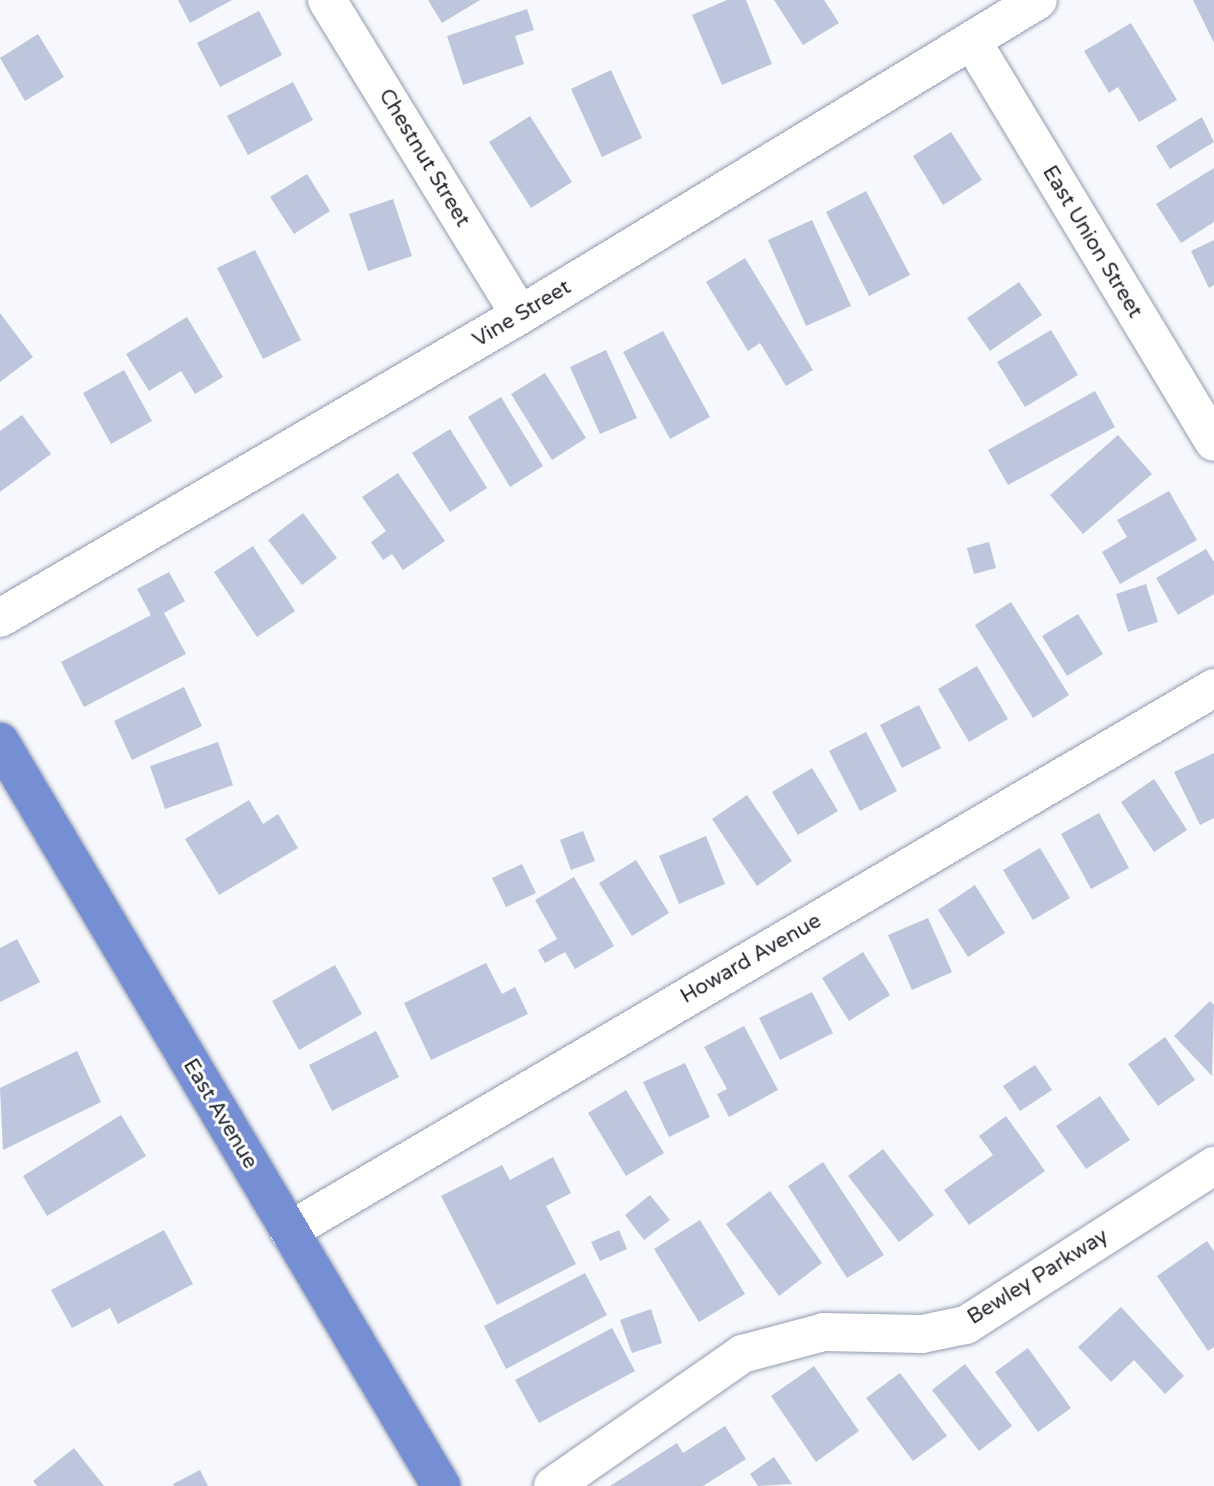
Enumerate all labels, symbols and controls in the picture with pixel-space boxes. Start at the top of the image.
street label: Chestnut Street [373,85,475,231]
street label: East Union Street [1037,161,1147,323]
street label: Vine Street [468,275,576,353]
street label: Howard Avenue [676,909,826,1009]
street label: East Avenue [177,1054,263,1174]
street label: Bewley Parkway [963,1224,1113,1330]

